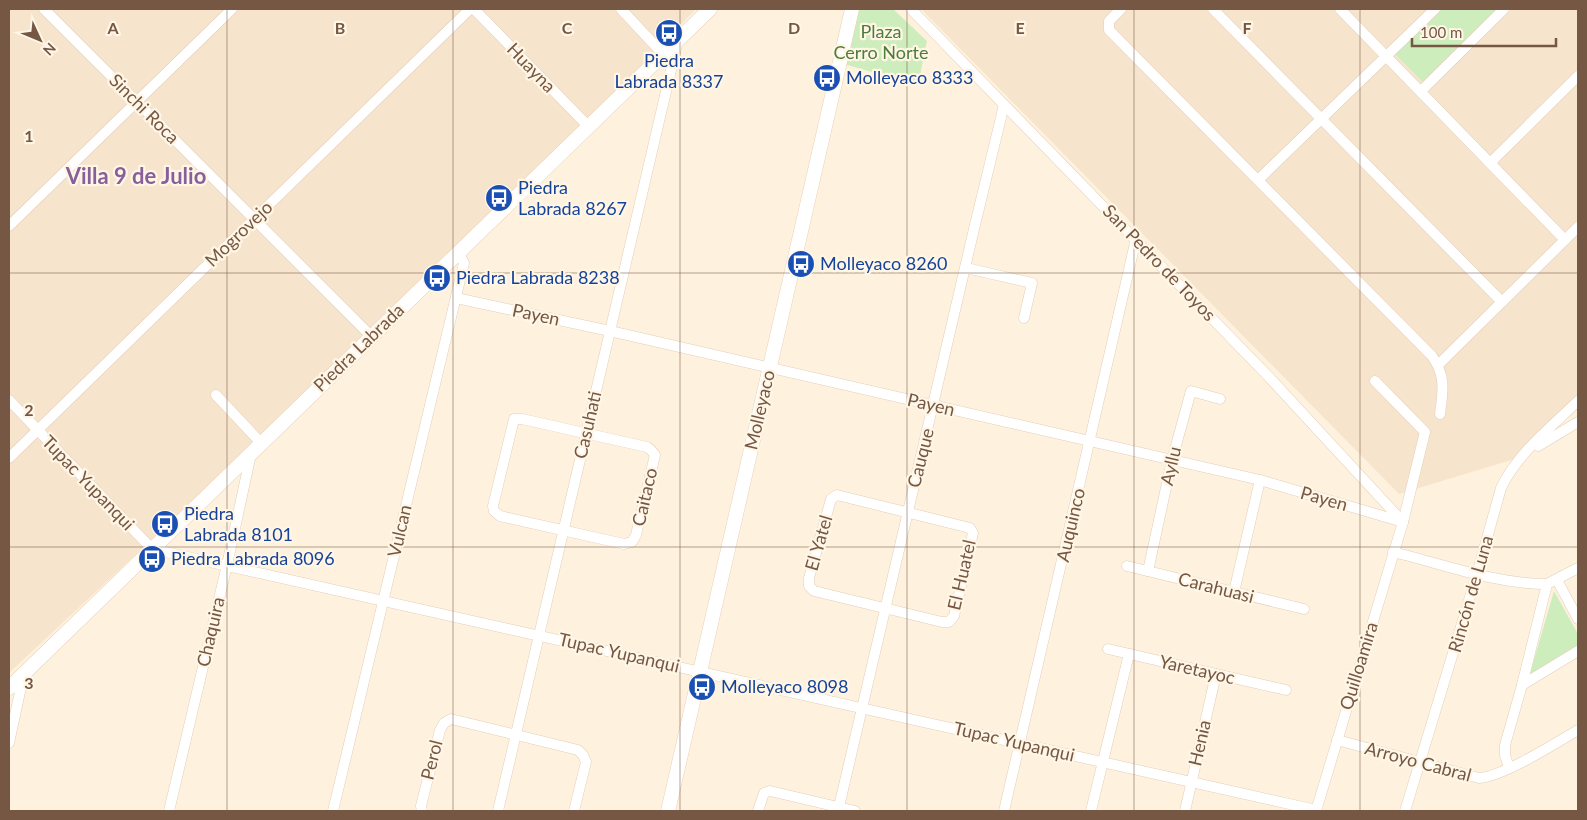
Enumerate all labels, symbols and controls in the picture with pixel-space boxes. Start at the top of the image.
north arrow [15,15,65,65]
scale bar [1412,15,1556,47]
text: A [106,18,119,37]
text: B [335,18,345,37]
text: C [562,18,573,37]
bus stop icon: Piedra Labrada 8337 [654,18,684,48]
text: D [788,18,800,37]
text: E [1015,18,1025,37]
text: F [1242,18,1252,37]
park label: Plaza Cerro Norte [833,20,929,63]
text: 100 m [1420,23,1462,41]
street label: Huayna [503,38,561,97]
text: N [40,40,60,59]
place label: Piedra Labrada 8337 [614,49,724,92]
bus stop icon: Molleyaco 8333 [812,63,842,93]
place label: Molleyaco 8333 [846,66,973,88]
street label: Sinchi Roca [105,69,184,148]
text: 1 [24,126,34,145]
district label: Villa 9 de Julio [65,162,206,189]
place label: Piedra Labrada 8267 [518,176,627,219]
bus stop icon: Piedra Labrada 8267 [484,183,514,213]
street label: Mogrovejo [200,196,277,271]
street label: San Pedro de Toyos [1099,200,1221,325]
bus stop icon: Molleyaco 8260 [786,249,816,279]
place label: Molleyaco 8260 [820,252,947,274]
bus stop icon: Piedra Labrada 8238 [422,263,452,293]
place label: Piedra Labrada 8238 [456,266,620,288]
street label: Payen [511,298,562,330]
street label: Piedra Labrada [308,299,408,396]
street label: Molleyaco [739,368,779,452]
street label: Payen [905,388,957,420]
street label: Casuhati [569,389,605,461]
text: 2 [24,400,34,419]
street label: Cauque [902,426,938,490]
street label: Tupac Yupanqui [38,430,140,534]
street label: Ayllu [1155,444,1185,487]
street label: Caitaco [627,465,661,528]
street label: Payen [1298,481,1350,515]
street label: Auquinco [1051,486,1089,564]
place label: Piedra Labrada 8101 [184,502,293,545]
street label: Vulcan [382,502,416,559]
bus stop icon: Piedra Labrada 8101 [150,509,180,539]
street label: El Yatel [800,512,836,573]
street label: Rincón de Luna [1443,533,1497,655]
street label: El Huatel [942,537,980,612]
bus stop icon: Piedra Labrada 8096 [137,544,167,574]
place label: Piedra Labrada 8096 [171,547,335,569]
street label: Carahuasi [1176,567,1256,607]
street label: Chaquira [191,595,229,669]
street label: Quilloamira [1334,619,1382,712]
street label: Tupac Yupanqui [557,627,682,677]
street label: Yaretayoc [1157,650,1238,688]
bus stop icon: Molleyaco 8098 [687,672,717,702]
text: 3 [24,673,34,692]
place label: Molleyaco 8098 [721,675,848,697]
street label: Tupac Yupanqui [952,716,1077,766]
street label: Henia [1183,718,1215,768]
street label: Arroyo Cabral [1363,736,1474,786]
street label: Perol [415,737,447,782]

